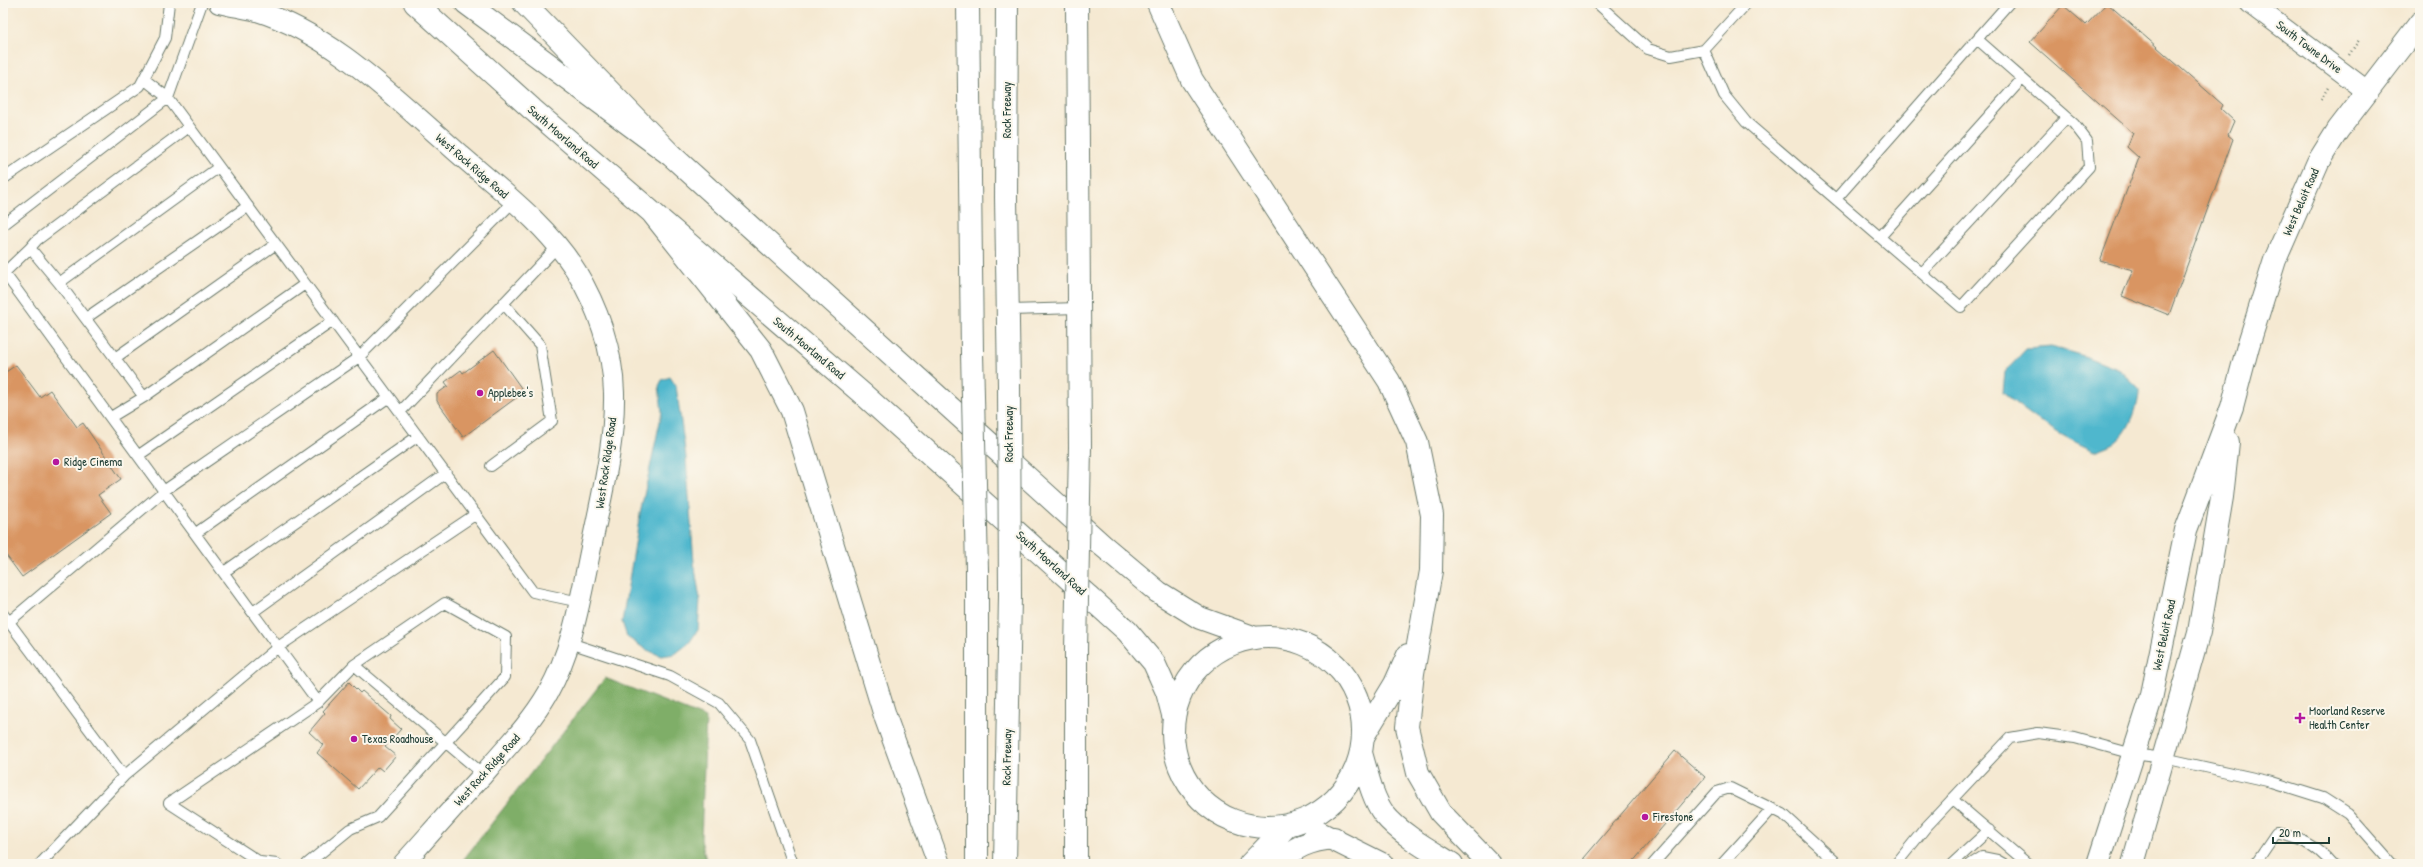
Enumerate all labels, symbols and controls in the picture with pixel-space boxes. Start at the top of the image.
street label: South Towne Drive [2273,16,2346,77]
street label: Rock Freeway [998,82,1015,138]
street label: South Moorland Road [524,101,603,172]
street label: West Rock Ridge Road [432,129,513,202]
street label: West Beloit Road [2278,165,2323,238]
street label: South Moorland Road [770,313,849,383]
place label: Applebee's [488,384,534,401]
marker: Applebee's [475,388,485,398]
street label: Rock Freeway [1000,406,1017,462]
street label: West Rock Ridge Road [591,416,620,510]
place label: Ridge Cinema [64,453,122,470]
marker: Ridge Cinema [51,457,61,467]
street label: South Moorland Road [1013,527,1090,599]
street label: West Beloit Road [2148,598,2179,672]
place label: Moorland Reserve Health Center [2309,702,2385,733]
marker: Moorland Reserve Health Center [2294,712,2306,724]
street label: Rock Freeway [998,728,1015,785]
place label: Texas Roadhouse [362,730,434,747]
street label: West Rock Ridge Road [450,730,524,809]
marker: Texas Roadhouse [349,734,359,744]
place label: Firestone [1652,808,1694,825]
marker: Firestone [1640,812,1650,822]
scale bar [2273,819,2329,845]
text: 20 m [2279,824,2301,841]

